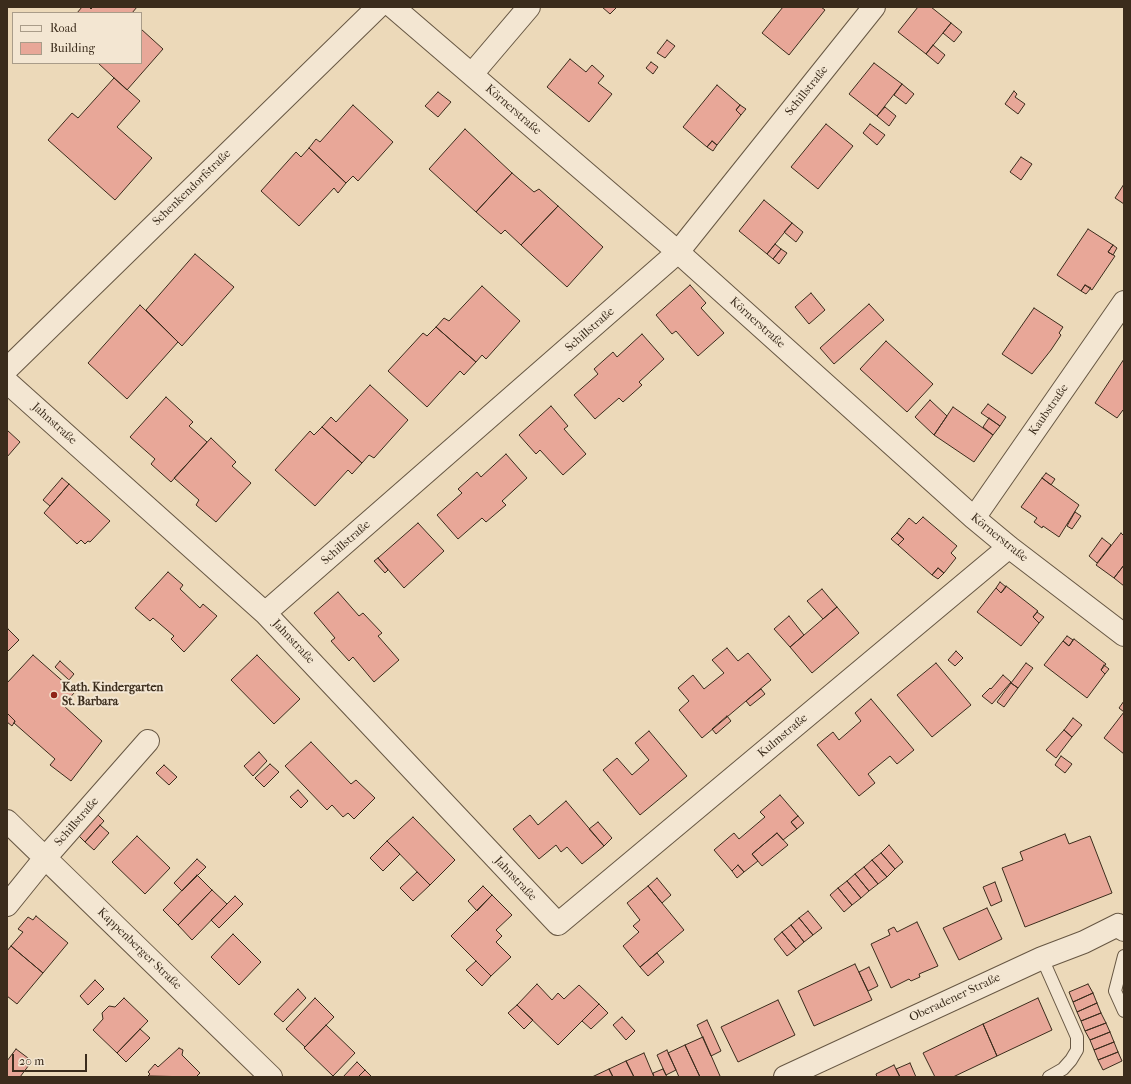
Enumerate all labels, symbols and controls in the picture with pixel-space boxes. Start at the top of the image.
legend [12,12,142,64]
text: Road [50,21,77,35]
text: Building [50,41,95,55]
street label: Schillstraße [782,63,832,119]
street label: Körnerstraße [482,82,544,138]
street label: Schenkendorfstraße [150,147,234,229]
street label: Körnerstraße [726,294,788,352]
street label: Schillstraße [563,305,617,355]
street label: Kaubstraße [1026,382,1072,438]
street label: Jahnstraße [29,400,79,448]
street label: Körnerstraße [967,511,1031,565]
street label: Schillstraße [319,518,373,568]
street label: Jahnstraße [269,617,317,667]
place label: Kath. Kindergarten St. Barbara [62,681,163,709]
marker: Kath. Kindergarten St. Barbara [49,690,59,700]
street label: Kulmstraße [755,711,811,761]
street label: Schillstraße [52,795,102,849]
street label: Jahnstraße [491,854,539,904]
street label: Kappenberger Straße [94,905,184,993]
street label: Oberadener Straße [907,971,1003,1025]
scale bar [14,1046,89,1072]
text: 20 m [19,1054,44,1068]

